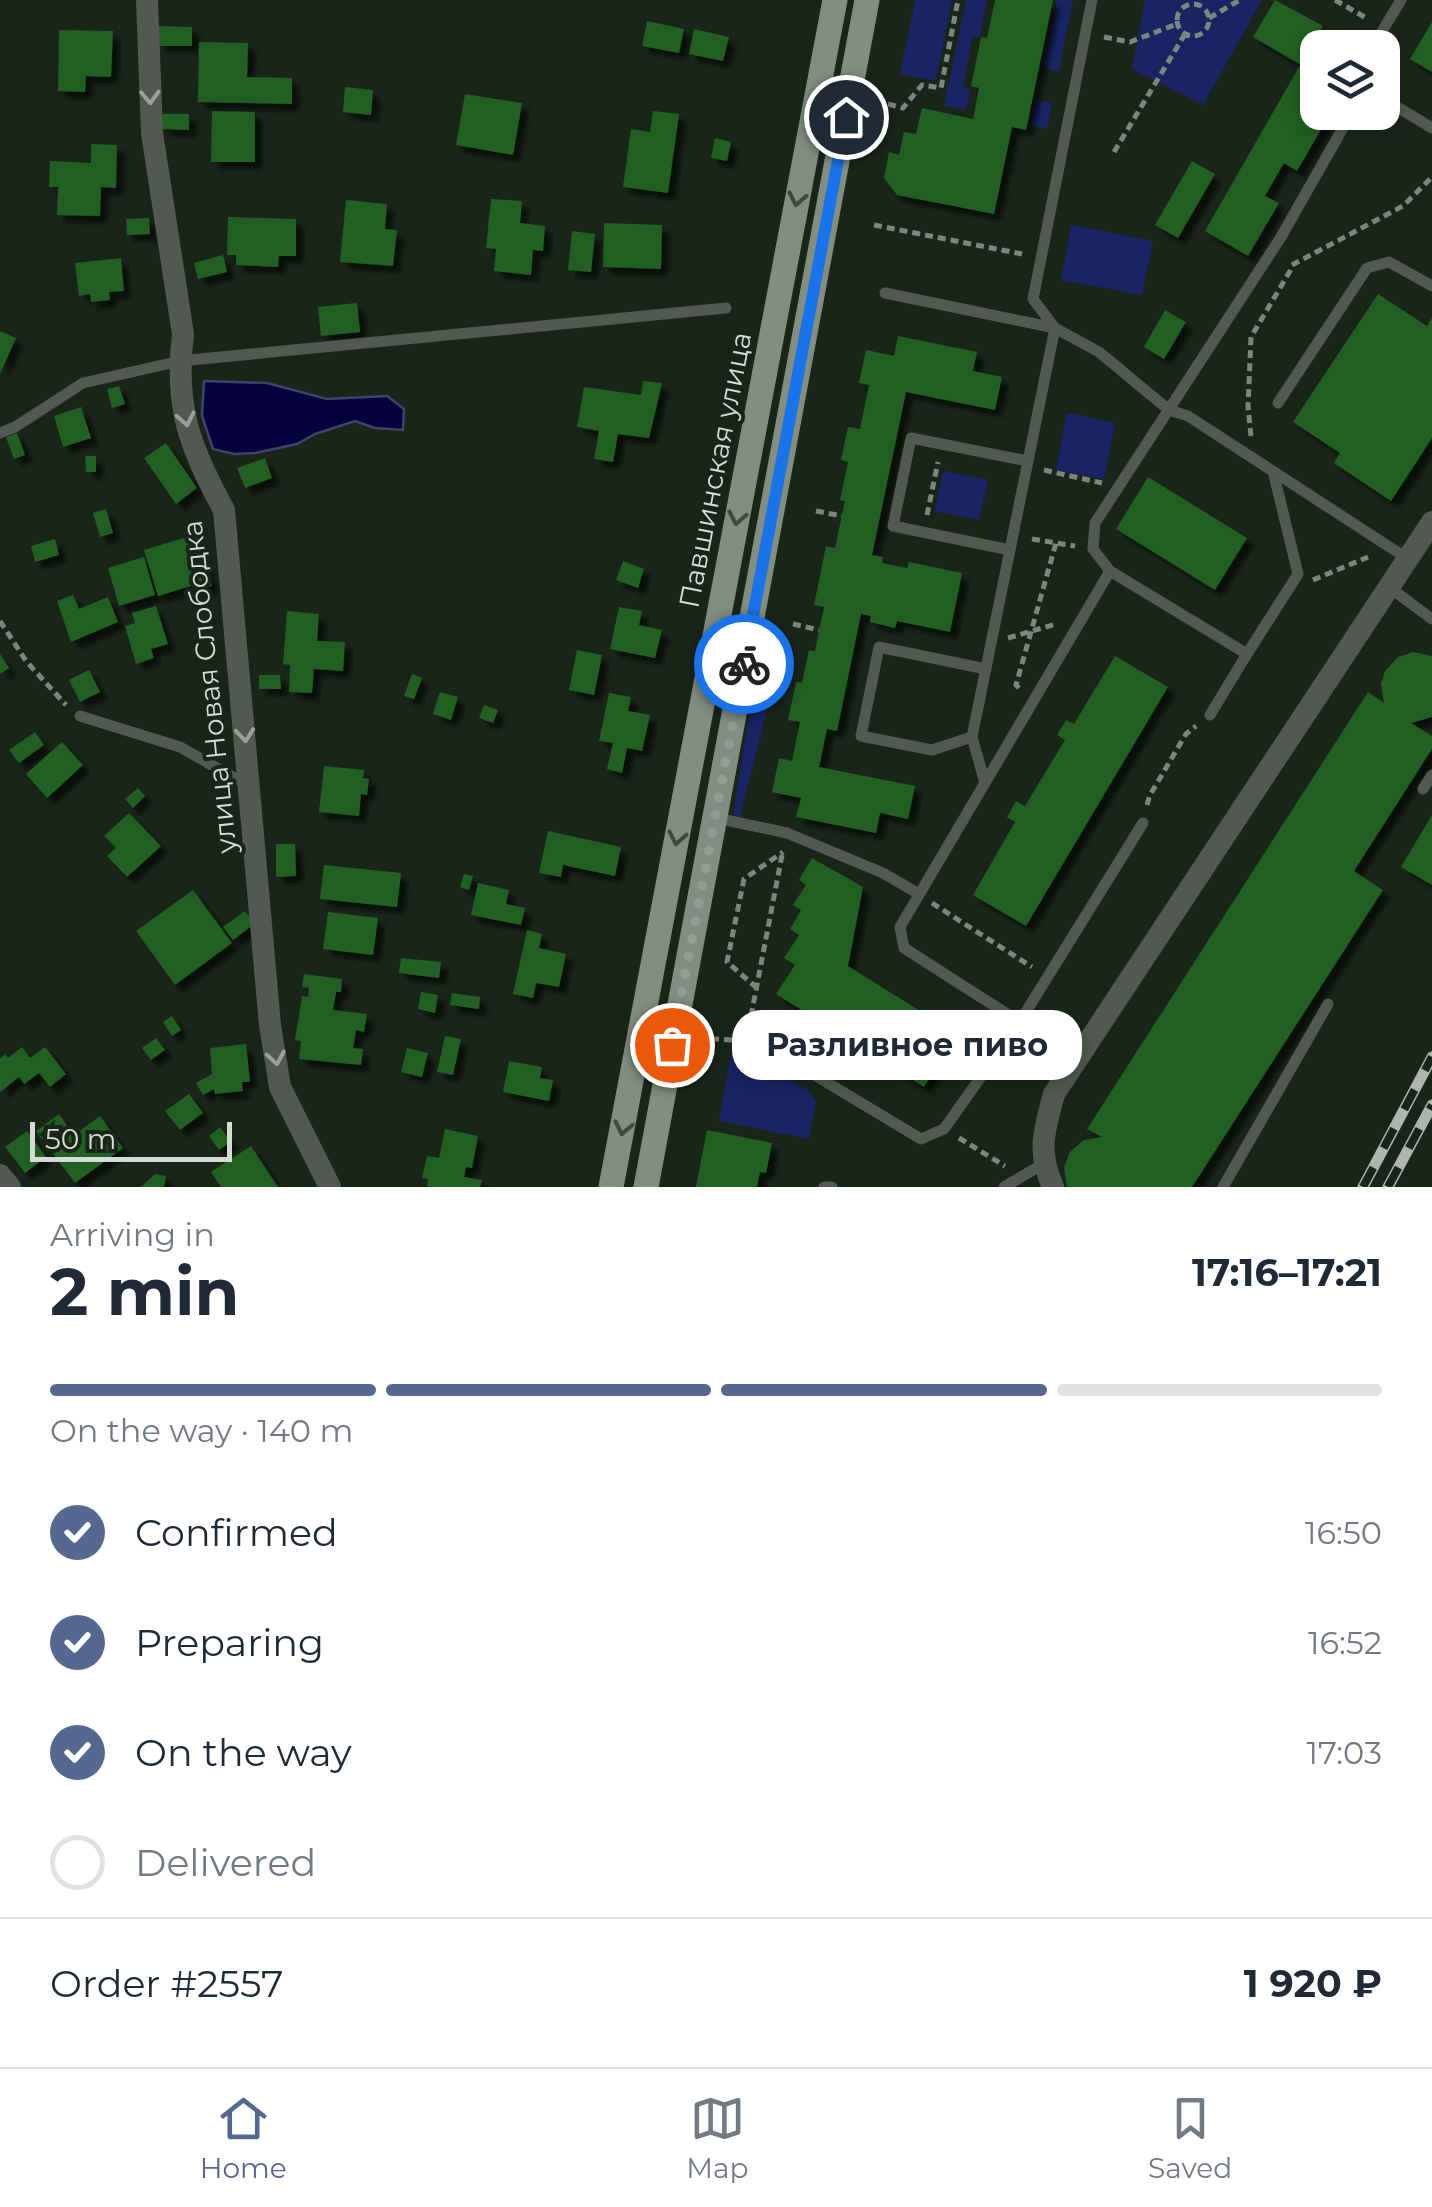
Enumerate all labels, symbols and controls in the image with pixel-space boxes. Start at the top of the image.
map controls [1300,30,1400,130]
button: layers [1300,30,1400,130]
pin [804,75,889,160]
one-way arrow [140,90,161,106]
icon: home [819,90,874,145]
one-way arrow [787,190,808,207]
street label: Павшинская улица [672,329,758,611]
one-way arrow [175,411,196,427]
one-way arrow [727,510,748,527]
street label: улица Новая Слободка [175,519,244,856]
courier [694,614,794,714]
icon: bike [717,637,772,692]
one-way arrow [234,727,255,743]
one-way arrow [668,829,689,846]
pin [630,1003,715,1088]
callout: Разливное пиво [732,1010,1082,1080]
icon: bag [645,1018,700,1073]
text: Разливное пиво [766,1025,1048,1064]
one-way arrow [265,1050,286,1067]
scale bar [30,1117,232,1162]
one-way arrow [614,1119,635,1136]
text: 50 m [45,1122,116,1156]
text: Arriving in [50,1215,215,1254]
text: 17:16–17:21 [1192,1249,1382,1296]
text: 2 min [50,1252,239,1331]
text: On the way · 140 m [50,1411,353,1450]
icon: check [50,1505,105,1560]
text: Confirmed [135,1509,338,1556]
text: 16:50 [1305,1513,1382,1552]
icon: check [50,1615,105,1670]
text: Preparing [135,1619,324,1666]
text: 16:52 [1308,1623,1382,1662]
icon: check [50,1725,105,1780]
text: On the way [135,1729,352,1776]
text: 17:03 [1307,1733,1382,1772]
text: Delivered [135,1839,316,1886]
text: Order #2557 [50,1960,283,2007]
text: 1 920 ₽ [1244,1960,1382,2007]
tab: Home [200,2091,287,2185]
tab: Map [686,2091,749,2185]
tab: Saved [1148,2091,1232,2185]

